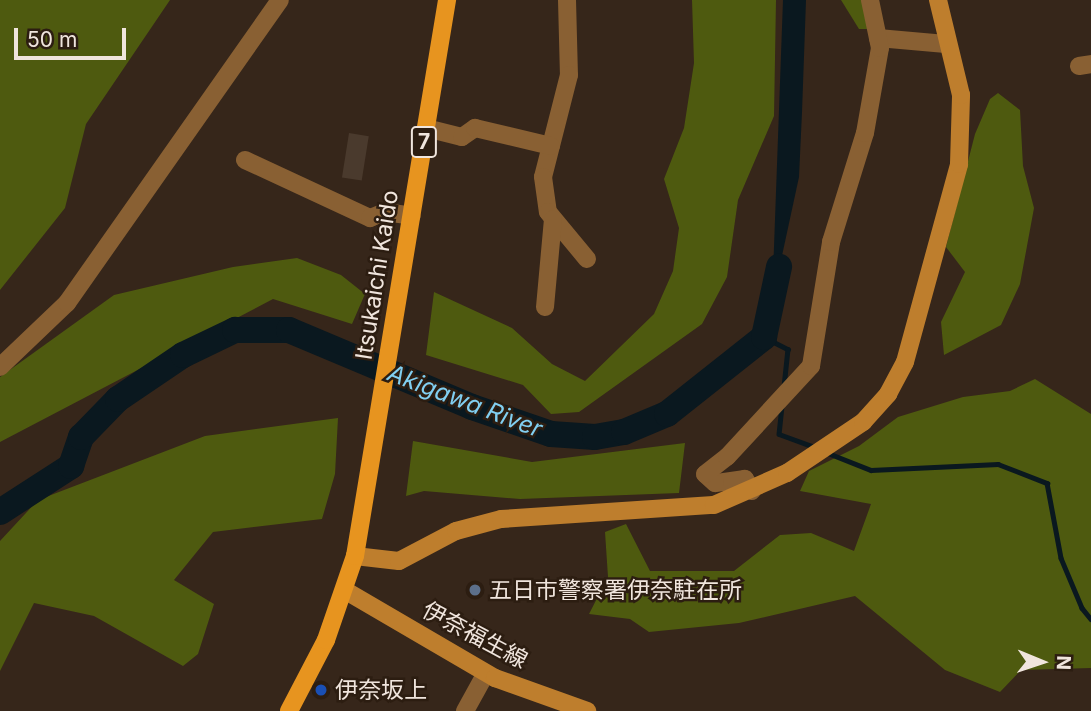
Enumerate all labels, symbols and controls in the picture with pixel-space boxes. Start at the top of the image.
scale bar [18,14,130,58]
text: 50 m [27,27,77,52]
road number: 7 [410,124,438,160]
street label: Itsukaichi Kaido [350,188,404,362]
water label: Akigawa River [384,358,546,444]
place label: 五日市警察署伊奈駐在所 [489,576,742,604]
marker: 五日市警察署伊奈駐在所 [467,582,483,598]
street label: 伊奈福生線 [418,596,532,674]
north arrow [1007,627,1077,697]
text: N [1052,655,1075,670]
place label: 伊奈坂上 [335,676,427,704]
marker: 伊奈坂上 [313,682,329,698]

